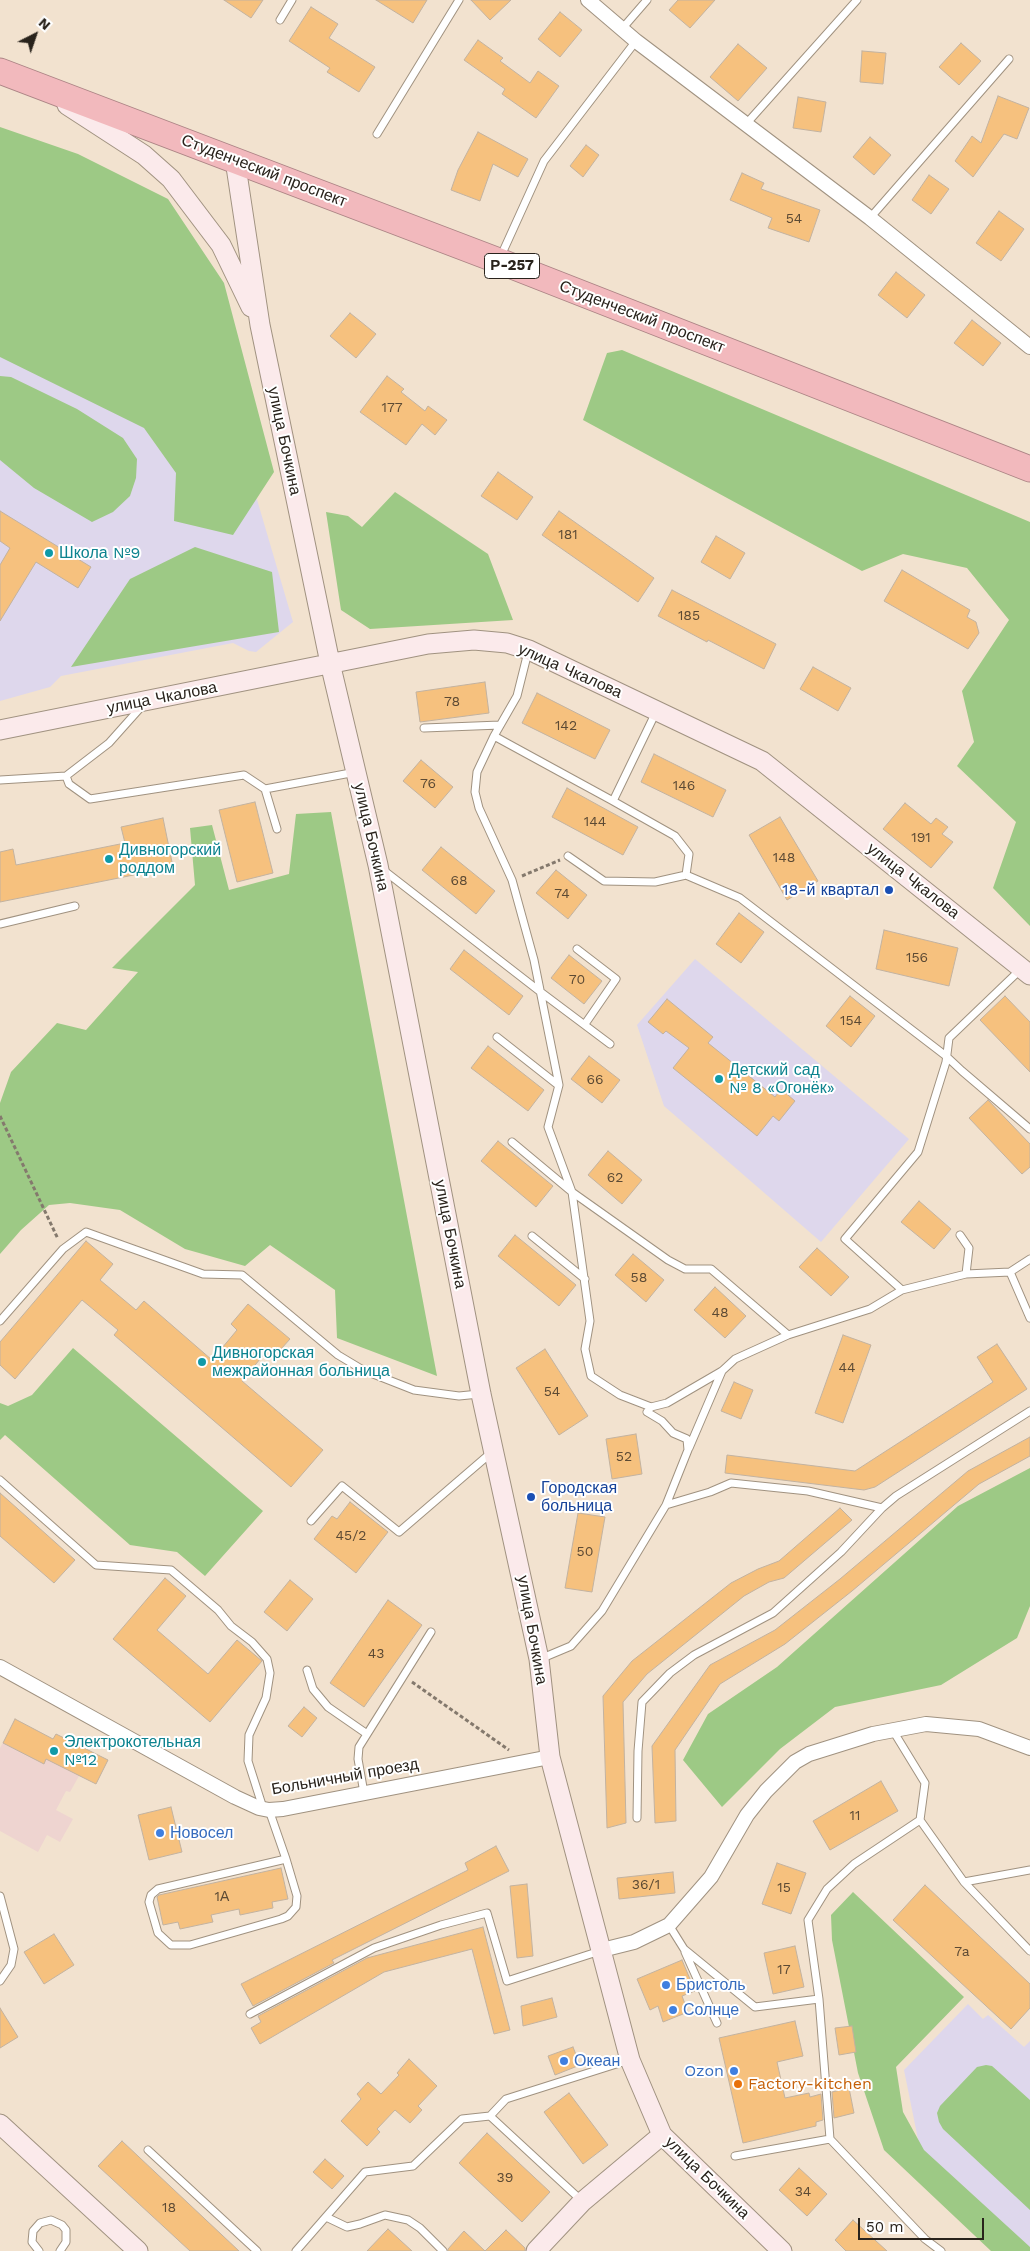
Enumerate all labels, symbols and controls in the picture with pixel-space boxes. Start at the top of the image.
north arrow [10,10,60,60]
text: N [36,14,54,33]
street label: Студенческий проспект [179,131,349,211]
house number: 54 [786,211,802,227]
road number: Р-257 [484,254,540,278]
street label: Студенческий проспект [557,277,727,357]
street label: улица Бочкина [263,385,305,497]
house number: 177 [381,400,403,416]
house number: 181 [558,527,578,543]
place label: Школа №9 [59,543,140,563]
marker: Школа №9 [43,547,55,559]
house number: 185 [678,608,700,624]
street label: улица Чкалова [515,639,625,703]
street label: улица Чкалова [105,678,219,718]
house number: 78 [444,694,460,710]
house number: 142 [555,718,577,734]
house number: 76 [420,776,436,792]
house number: 146 [673,778,695,794]
street label: улица Бочкина [349,781,393,893]
house number: 144 [584,814,606,830]
house number: 191 [911,830,931,846]
street label: улица Чкалова [863,839,963,923]
place label: Дивногорский роддом [119,840,221,878]
house number: 148 [773,850,795,866]
marker: Дивногорский роддом [103,853,115,865]
house number: 68 [450,873,468,889]
place label: 18-й квартал [782,880,879,900]
marker: 18-й квартал [883,884,895,896]
house number: 74 [554,886,570,902]
house number: 156 [906,950,928,966]
house number: 70 [569,972,585,988]
house number: 154 [840,1013,862,1029]
place label: Детский сад № 8 «Огонёк» [729,1060,835,1098]
house number: 66 [586,1072,604,1088]
marker: Детский сад № 8 «Огонёк» [713,1073,725,1085]
house number: 62 [607,1170,623,1186]
street label: улица Бочкина [430,1178,470,1290]
house number: 58 [631,1270,647,1286]
house number: 48 [711,1305,729,1321]
place label: Дивногорская межрайонная больница [212,1343,390,1381]
marker: Дивногорская межрайонная больница [196,1356,208,1368]
house number: 44 [838,1360,856,1376]
house number: 54 [544,1384,560,1400]
house number: 52 [616,1449,632,1465]
place label: Городская больница [541,1478,617,1516]
marker: Городская больница [525,1491,537,1503]
house number: 45/2 [336,1528,366,1544]
house number: 50 [577,1544,593,1560]
street label: улица Бочкина [513,1574,551,1686]
house number: 43 [368,1646,384,1662]
place label: Электрокотельная №12 [64,1732,201,1770]
marker: Электрокотельная №12 [48,1745,60,1757]
street label: Больничный проезд [270,1755,420,1799]
house number: 11 [850,1808,860,1824]
place label: Новосел [170,1823,233,1843]
marker: Новосел [154,1827,166,1839]
house number: 36/1 [632,1877,660,1893]
house number: 15 [777,1880,791,1896]
house number: 1А [215,1889,229,1905]
house number: 7a [954,1944,970,1960]
house number: 17 [777,1962,791,1978]
place label: Бристоль [676,1975,746,1995]
marker: Бристоль [660,1979,672,1991]
place label: Солнце [683,2000,739,2020]
marker: Солнце [667,2004,679,2016]
place label: Океан [574,2051,620,2071]
marker: Океан [558,2055,570,2067]
place label: Ozon [684,2061,724,2081]
marker: Ozon [728,2065,740,2077]
place label: Factory-kitchen [748,2074,872,2094]
marker: Factory-kitchen [732,2078,744,2090]
street label: улица Бочкина [661,2133,753,2223]
house number: 39 [497,2170,513,2186]
house number: 34 [795,2184,811,2200]
house number: 18 [162,2200,176,2216]
scale bar [860,2208,986,2240]
text: 50 m [866,2218,903,2236]

